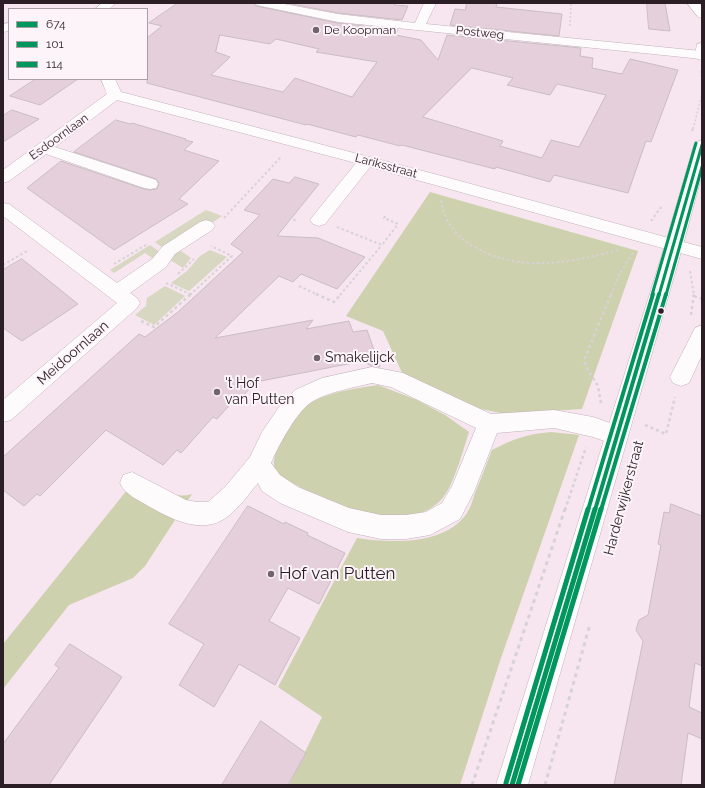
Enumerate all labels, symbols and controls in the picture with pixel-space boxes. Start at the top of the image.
legend [8,8,148,80]
text: 674 [46,17,66,31]
place label: De Koopman [324,23,396,37]
street label: Postweg [455,23,505,43]
marker: De Koopman [311,25,321,35]
text: 101 [46,37,64,51]
text: 114 [46,57,63,71]
street label: Esdoornlaan [27,111,91,163]
street label: Lariksstraat [353,151,419,181]
unlabelled marker [656,306,666,316]
street label: Meidoornlaan [34,317,112,389]
place label: Smakelijck [325,350,394,366]
marker: Smakelijck [312,353,322,363]
place label: 't Hof van Putten [225,376,294,408]
marker: 't Hof van Putten [212,387,222,397]
street label: Harderwijkerstraat [601,439,647,557]
place label: Hof van Putten [279,564,395,584]
marker: Hof van Putten [266,569,276,579]

